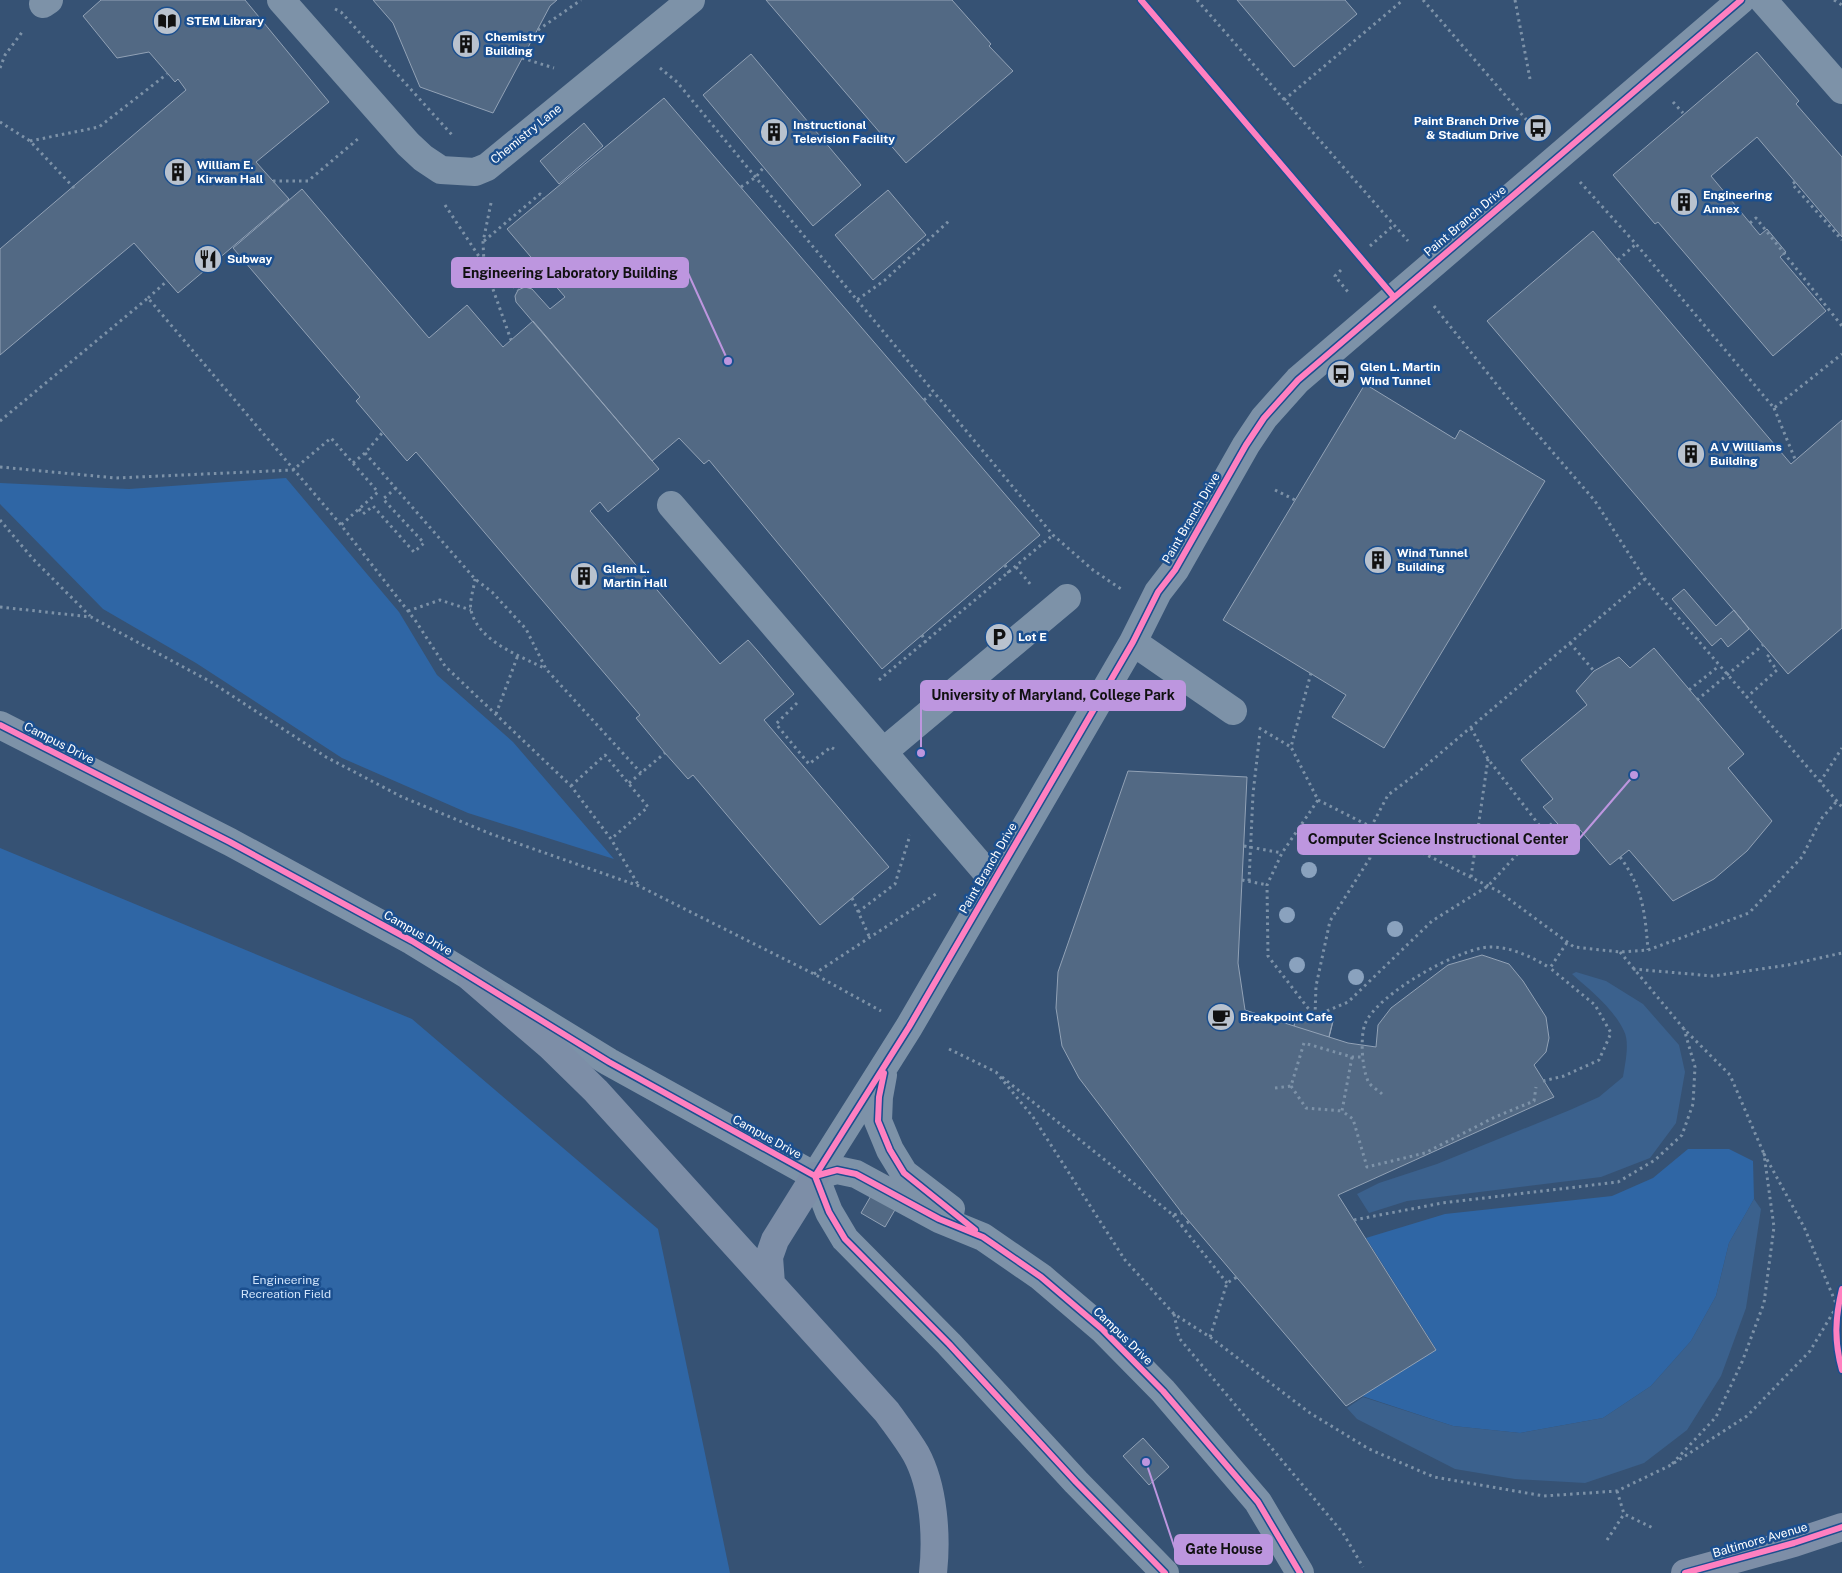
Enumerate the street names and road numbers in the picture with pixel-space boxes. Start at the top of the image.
street label: Chemistry Lane [488,101,564,167]
street label: Paint Branch Drive [1421,183,1509,259]
street label: Paint Branch Drive [1159,470,1223,566]
street label: Campus Drive [22,719,97,767]
street label: Paint Branch Drive [956,820,1020,916]
street label: Campus Drive [381,908,455,958]
street label: Campus Drive [730,1112,804,1162]
street label: Campus Drive [1090,1304,1156,1368]
street label: Baltimore Avenue [1711,1520,1809,1560]

